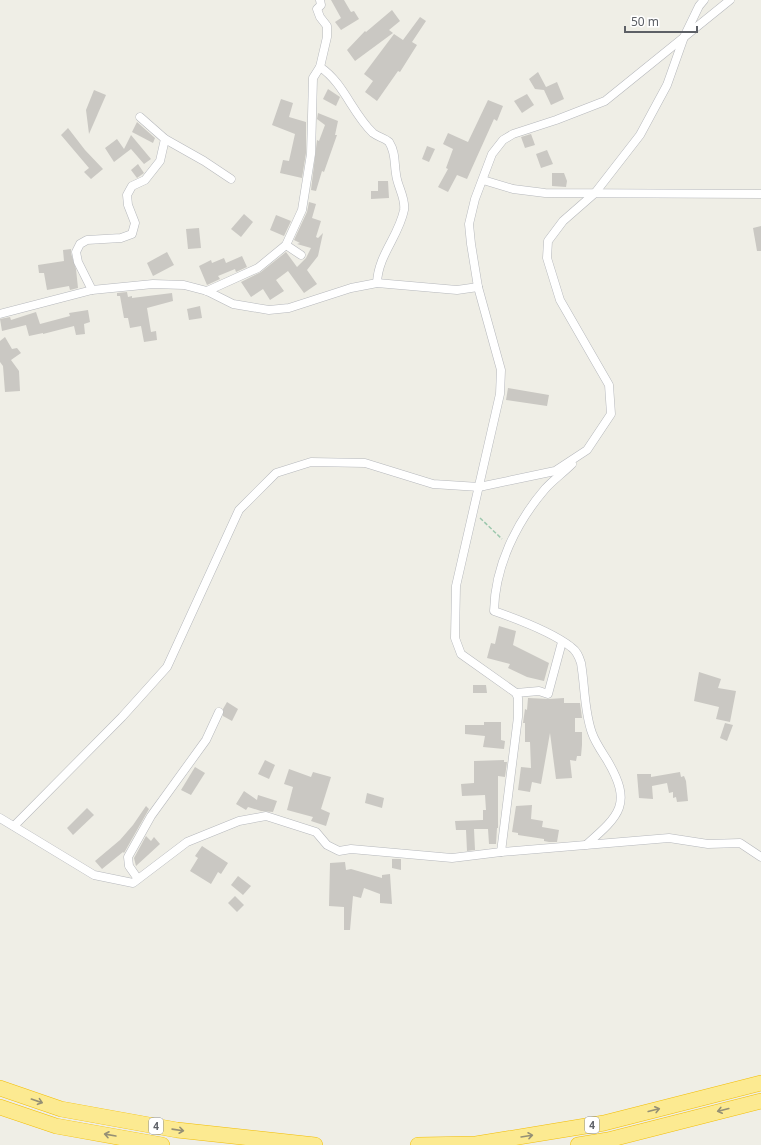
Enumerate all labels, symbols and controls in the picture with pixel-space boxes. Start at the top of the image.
scale bar [625,8,697,34]
text: 50 m [631,13,659,30]
one-way arrow [31,1097,43,1105]
one-way arrow [647,1106,660,1114]
one-way arrow [717,1107,730,1115]
road number: 4 [585,1117,599,1133]
road number: 4 [149,1118,163,1134]
one-way arrow [171,1126,184,1134]
one-way arrow [104,1131,117,1139]
one-way arrow [520,1132,533,1140]

